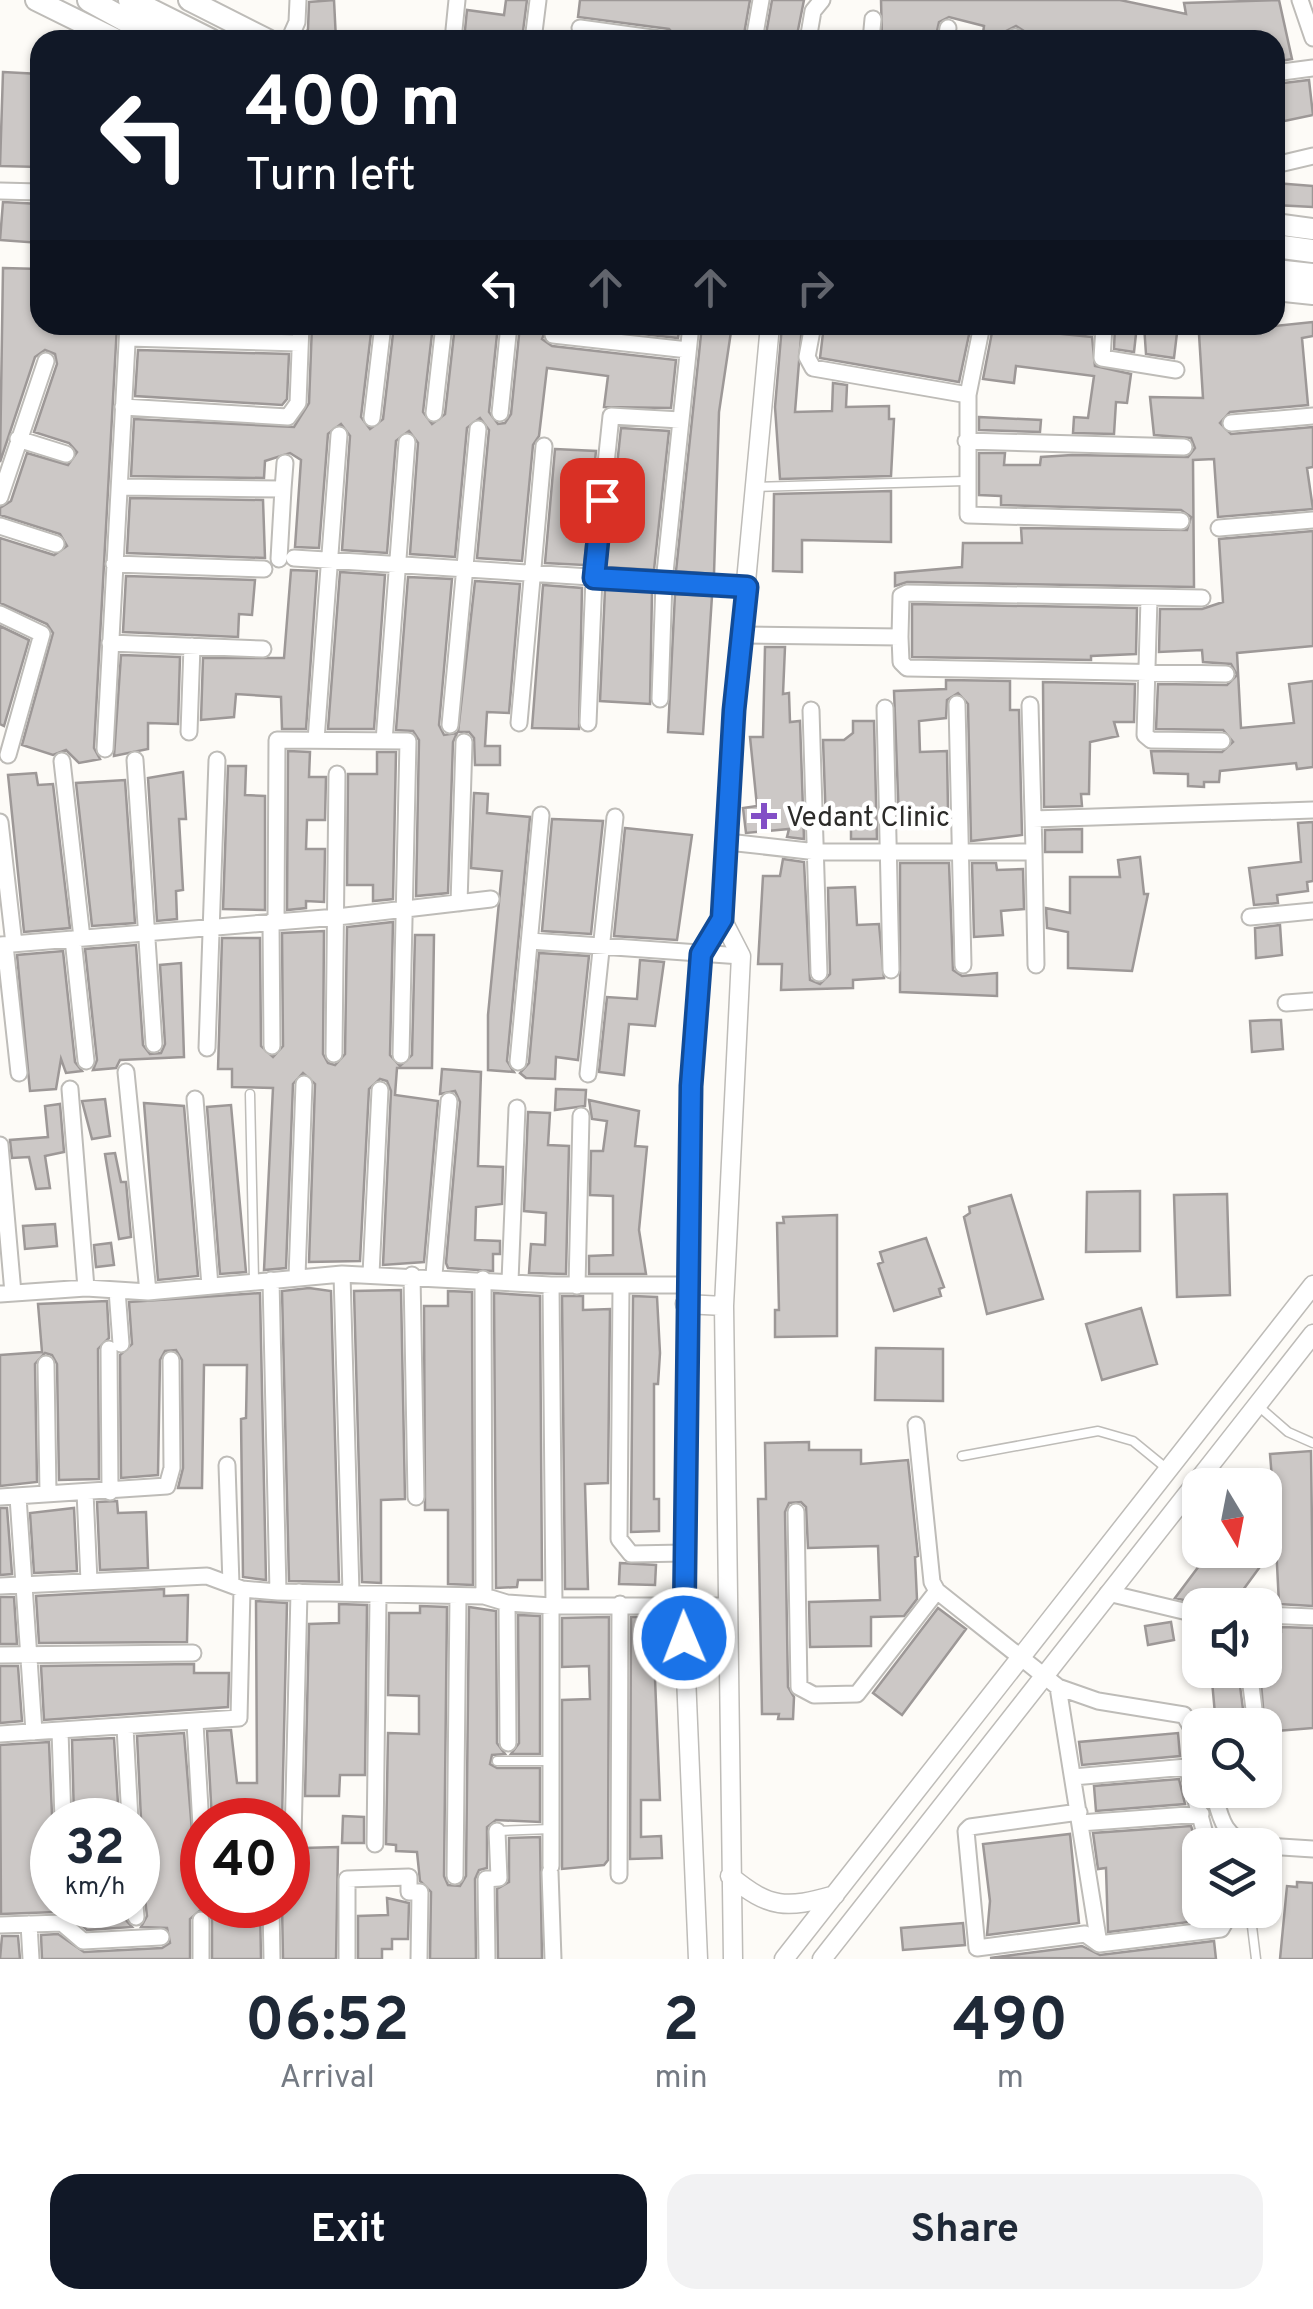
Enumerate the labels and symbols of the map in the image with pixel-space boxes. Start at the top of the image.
pin [560,458,645,543]
place label: Vedant Clinic [786,801,950,837]
marker: Vedant Clinic [751,803,777,829]
north arrow [1182,1468,1282,1568]
position arrow [632,1586,736,1690]
speed limit sign: 40 [180,1798,310,1928]

